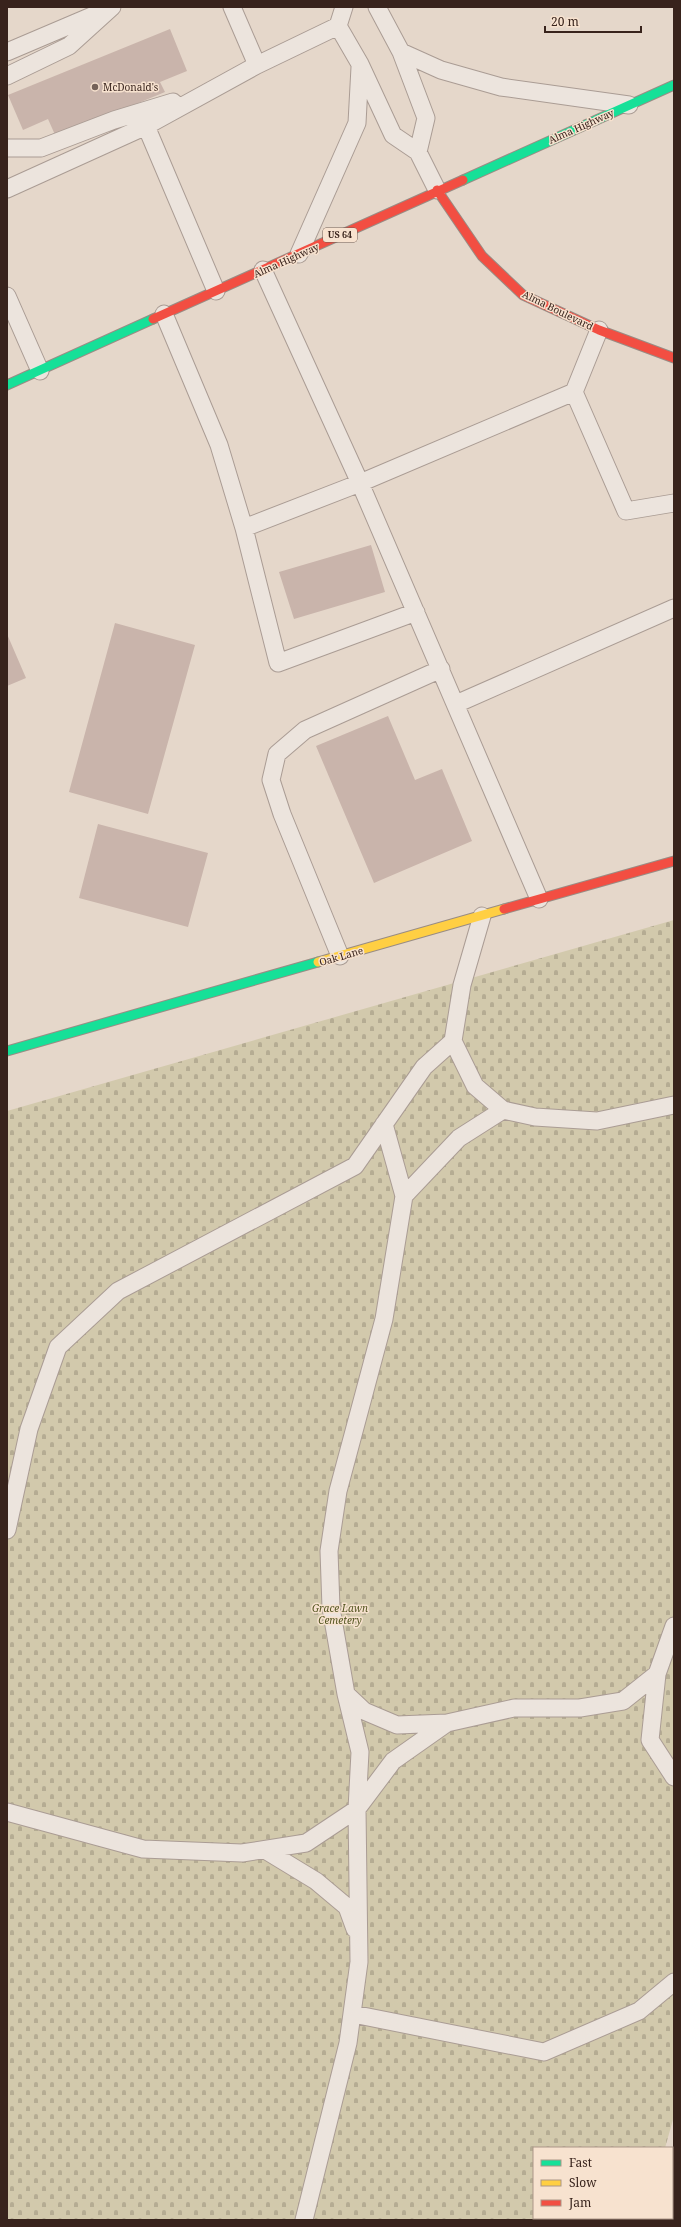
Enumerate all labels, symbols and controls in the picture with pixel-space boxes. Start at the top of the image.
scale bar [545,8,641,34]
text: 20 m [551,13,579,30]
place label: McDonald's [103,80,159,94]
marker: McDonald's [90,82,100,92]
street label: Alma Highway [546,105,616,147]
road number: US 64 [323,228,357,242]
street label: Alma Highway [251,239,321,281]
street label: Alma Boulevard [520,287,596,333]
street label: Oak Lane [317,943,365,969]
park label: Grace Lawn Cemetery [312,1601,368,1627]
legend [533,2147,673,2219]
text: Fast [569,2154,592,2171]
text: Slow [569,2174,597,2191]
text: Jam [568,2194,591,2211]

